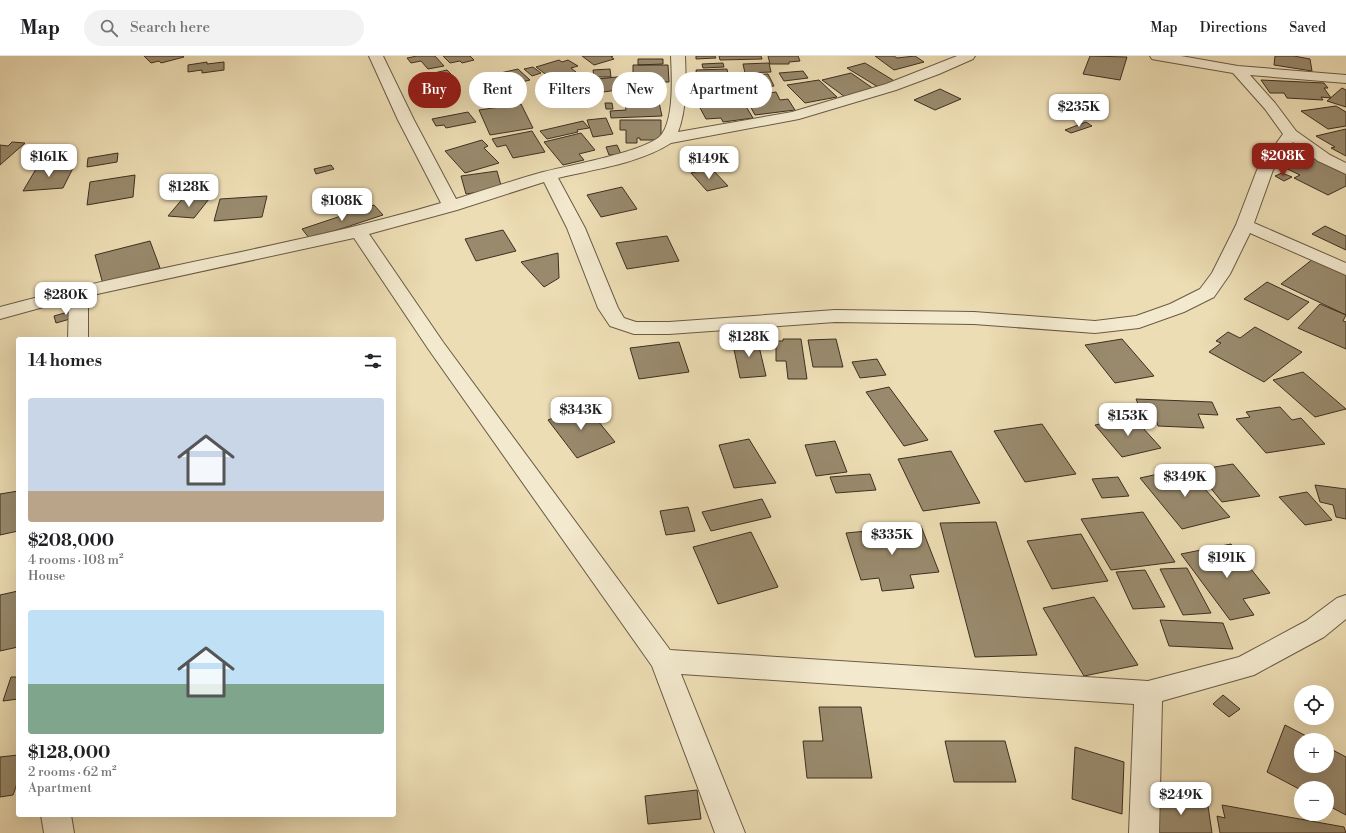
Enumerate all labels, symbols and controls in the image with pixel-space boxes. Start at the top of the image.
search box [84,10,364,46]
text: Map [20,16,60,40]
icon: search [98,17,120,39]
text: Search here [130,18,210,37]
text: Map [1150,19,1178,37]
text: Directions [1200,19,1267,37]
text: Saved [1289,19,1326,37]
chip: Buy [408,72,461,108]
chip: Rent [469,72,527,108]
chip: Filters [535,72,604,108]
chip: New [612,72,667,108]
chip: Apartment [675,72,772,108]
pin: $235K [1051,94,1107,128]
text: $235K [1058,99,1100,115]
pin: $208K [1255,143,1311,177]
pin: $161K [21,144,77,178]
pin: $149K [681,146,737,180]
text: $208K [1261,148,1305,164]
text: $161K [30,149,68,165]
text: $149K [689,151,729,167]
pin: $128K [161,174,217,208]
text: $128K [168,179,210,195]
pin: $108K [314,188,370,222]
text: $108K [321,193,363,209]
pin: $280K [38,282,94,316]
text: $280K [44,287,88,303]
pin: $128K [721,324,777,358]
text: $128K [728,329,770,345]
text: 14 homes [28,350,102,372]
icon: filters [362,350,384,372]
pin: $343K [553,397,609,431]
text: $343K [560,402,602,418]
pin: $153K [1100,403,1156,437]
text: $153K [1108,408,1148,424]
icon: home [170,424,242,496]
pin: $349K [1157,464,1213,498]
text: $349K [1163,469,1207,485]
pin: $335K [864,522,920,556]
text: $335K [871,527,913,543]
text: $208,000 [28,530,114,552]
pin: $191K [1199,545,1255,579]
text: $191K [1208,550,1246,566]
text: 4 rooms · 108 m² [28,552,123,568]
text: House [28,568,65,584]
icon: home [170,636,242,708]
map controls [1294,685,1334,821]
button: locate [1294,685,1334,725]
button: + [1294,733,1334,773]
text: $128,000 [28,742,110,764]
text: 2 rooms · 62 m² [28,764,117,780]
text: Apartment [28,780,92,796]
button: − [1294,781,1334,821]
pin: $249K [1153,782,1209,816]
text: $249K [1159,787,1203,803]

